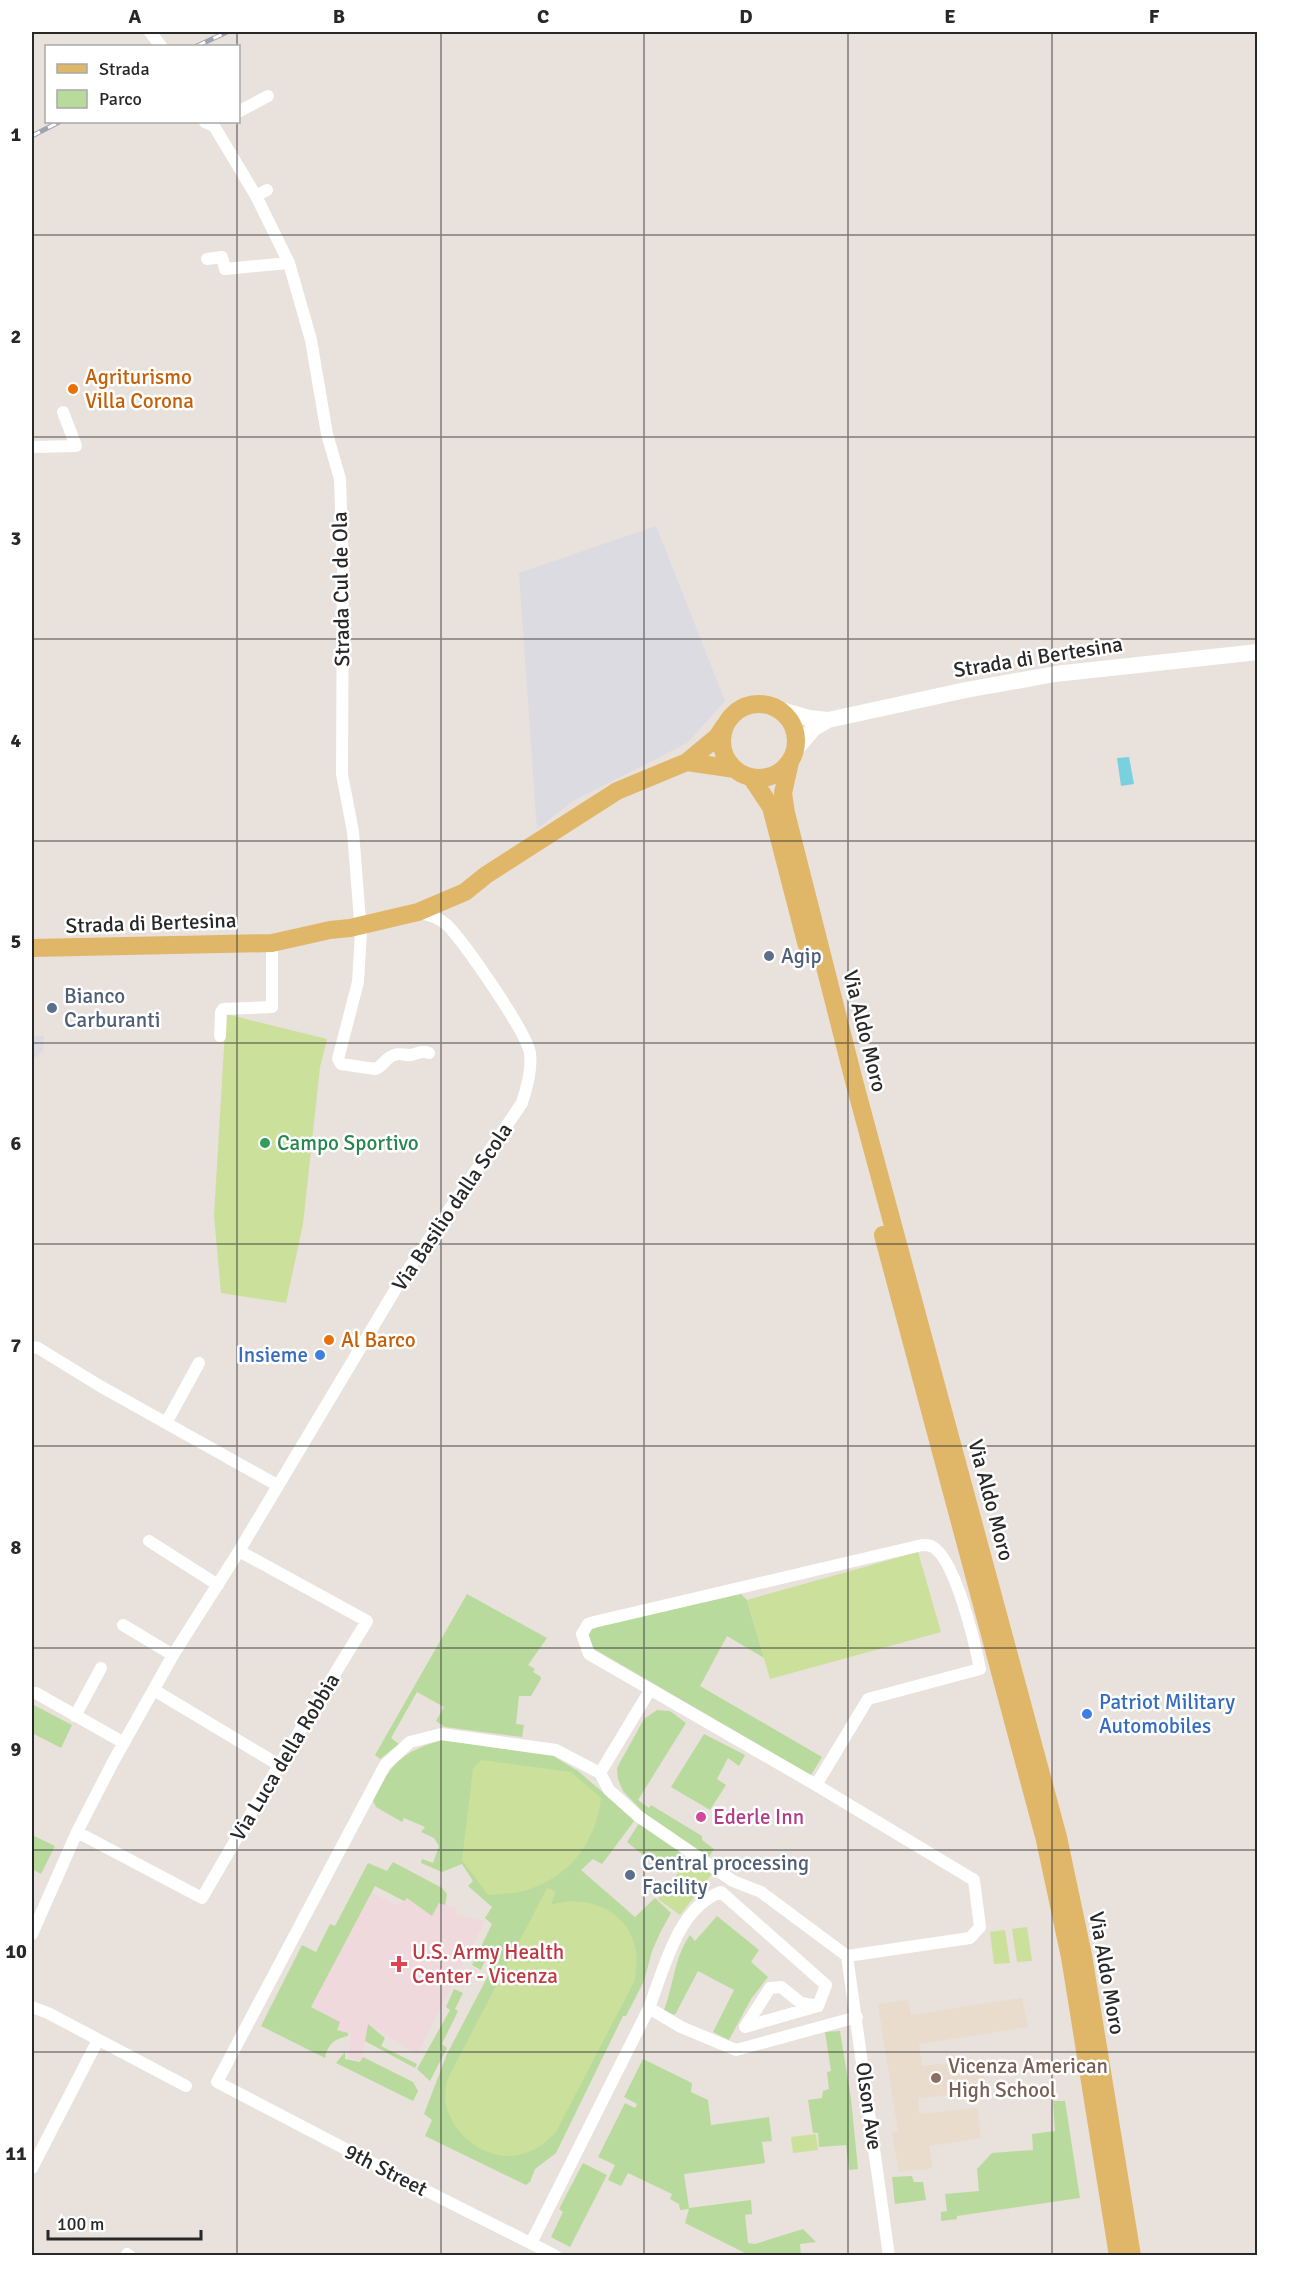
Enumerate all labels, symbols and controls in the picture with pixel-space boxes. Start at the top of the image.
text: A [129,4,142,29]
text: B [333,4,345,29]
text: C [537,4,549,29]
text: D [739,4,753,29]
text: E [944,4,956,29]
text: F [1149,4,1160,29]
legend [45,45,240,123]
text: Strada [99,58,150,80]
text: Parco [99,88,142,110]
text: 1 [11,122,22,147]
text: 2 [11,324,21,349]
place label: Agriturismo Villa Corona [85,364,194,414]
marker: Agriturismo Villa Corona [66,382,80,396]
street label: Strada Cul de Ola [327,511,355,667]
text: 3 [11,526,21,551]
street label: Strada di Bertesina [952,631,1124,683]
text: 4 [11,728,22,753]
street label: Strada di Bertesina [65,907,237,939]
text: 5 [11,929,21,954]
place label: Agip [781,943,822,969]
marker: Agip [762,949,776,963]
street label: Via Aldo Moro [837,967,893,1095]
place label: Bianco Carburanti [64,983,160,1033]
marker: Bianco Carburanti [45,1001,59,1015]
street label: Via Basilio dalla Scola [386,1118,518,1296]
place label: Campo Sportivo [277,1130,419,1156]
text: 6 [11,1131,22,1156]
marker: Campo Sportivo [258,1136,272,1150]
place label: Al Barco [341,1327,416,1353]
text: 7 [11,1333,22,1358]
marker: Al Barco [322,1333,336,1347]
place label: Insieme [238,1342,308,1368]
marker: Insieme [313,1348,327,1362]
street label: Via Aldo Moro [962,1437,1020,1563]
text: 8 [11,1535,22,1560]
street label: Via Luca della Robbia [225,1668,345,1846]
place label: Patriot Military Automobiles [1099,1689,1235,1739]
marker: Patriot Military Automobiles [1080,1707,1094,1721]
text: 9 [11,1737,22,1762]
place label: Ederle Inn [713,1804,804,1830]
marker: Ederle Inn [694,1810,708,1824]
place label: Central processing Facility [642,1850,809,1900]
marker: Central processing Facility [623,1868,637,1882]
street label: Via Aldo Moro [1083,1909,1131,2037]
text: 10 [5,1939,27,1964]
place label: U.S. Army Health Center - Vicenza [412,1939,564,1989]
marker: U.S. Army Health Center - Vicenza [390,1955,408,1973]
place label: Vicenza American High School [948,2053,1108,2103]
street label: Olson Ave [850,2060,888,2152]
marker: Vicenza American High School [929,2071,943,2085]
street label: 9th Street [340,2138,432,2202]
text: 11 [5,2141,27,2166]
scale bar [48,2203,201,2241]
text: 100 m [57,2213,104,2235]

